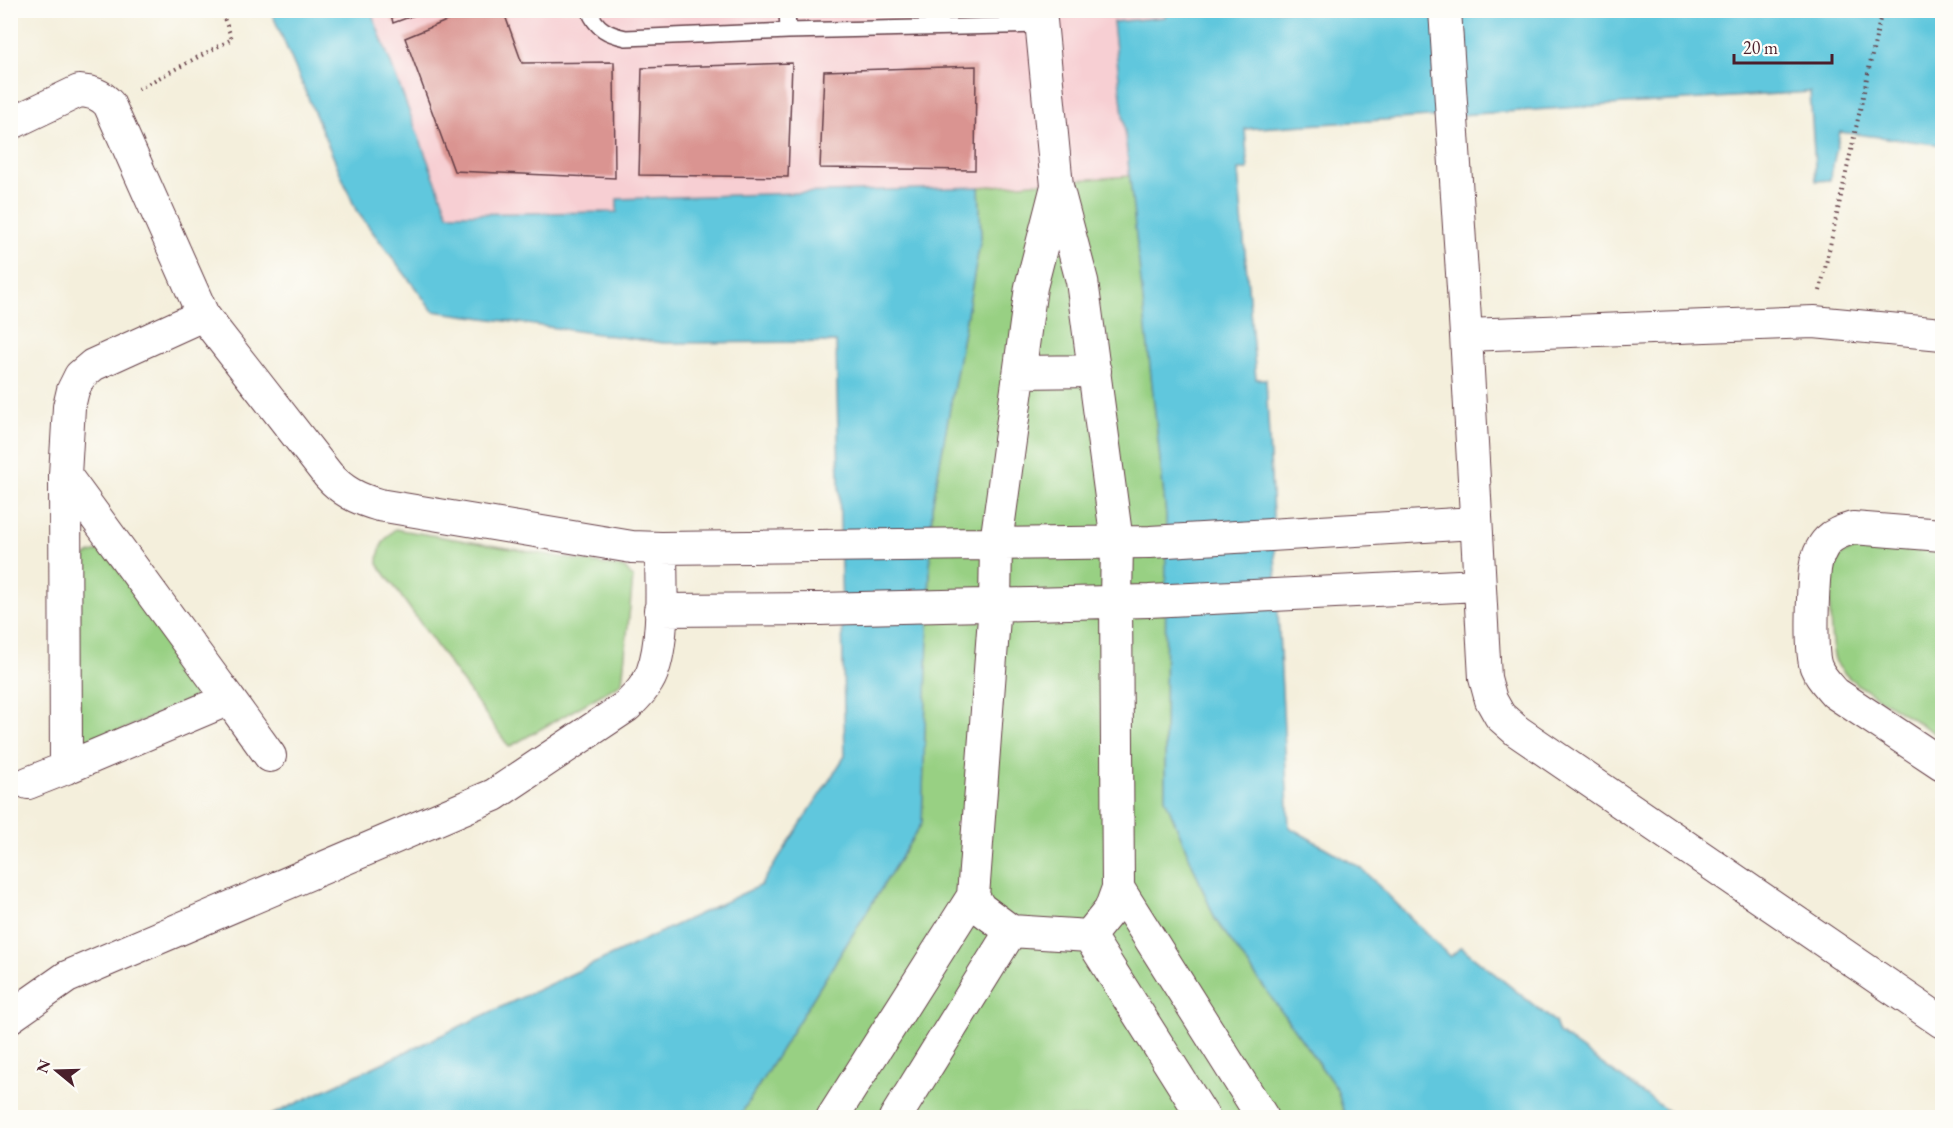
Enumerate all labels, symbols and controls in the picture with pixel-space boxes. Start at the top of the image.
scale bar [1734,27,1832,65]
text: 20 m [1743,36,1778,59]
north arrow [27,1041,87,1101]
text: N [31,1057,55,1076]

